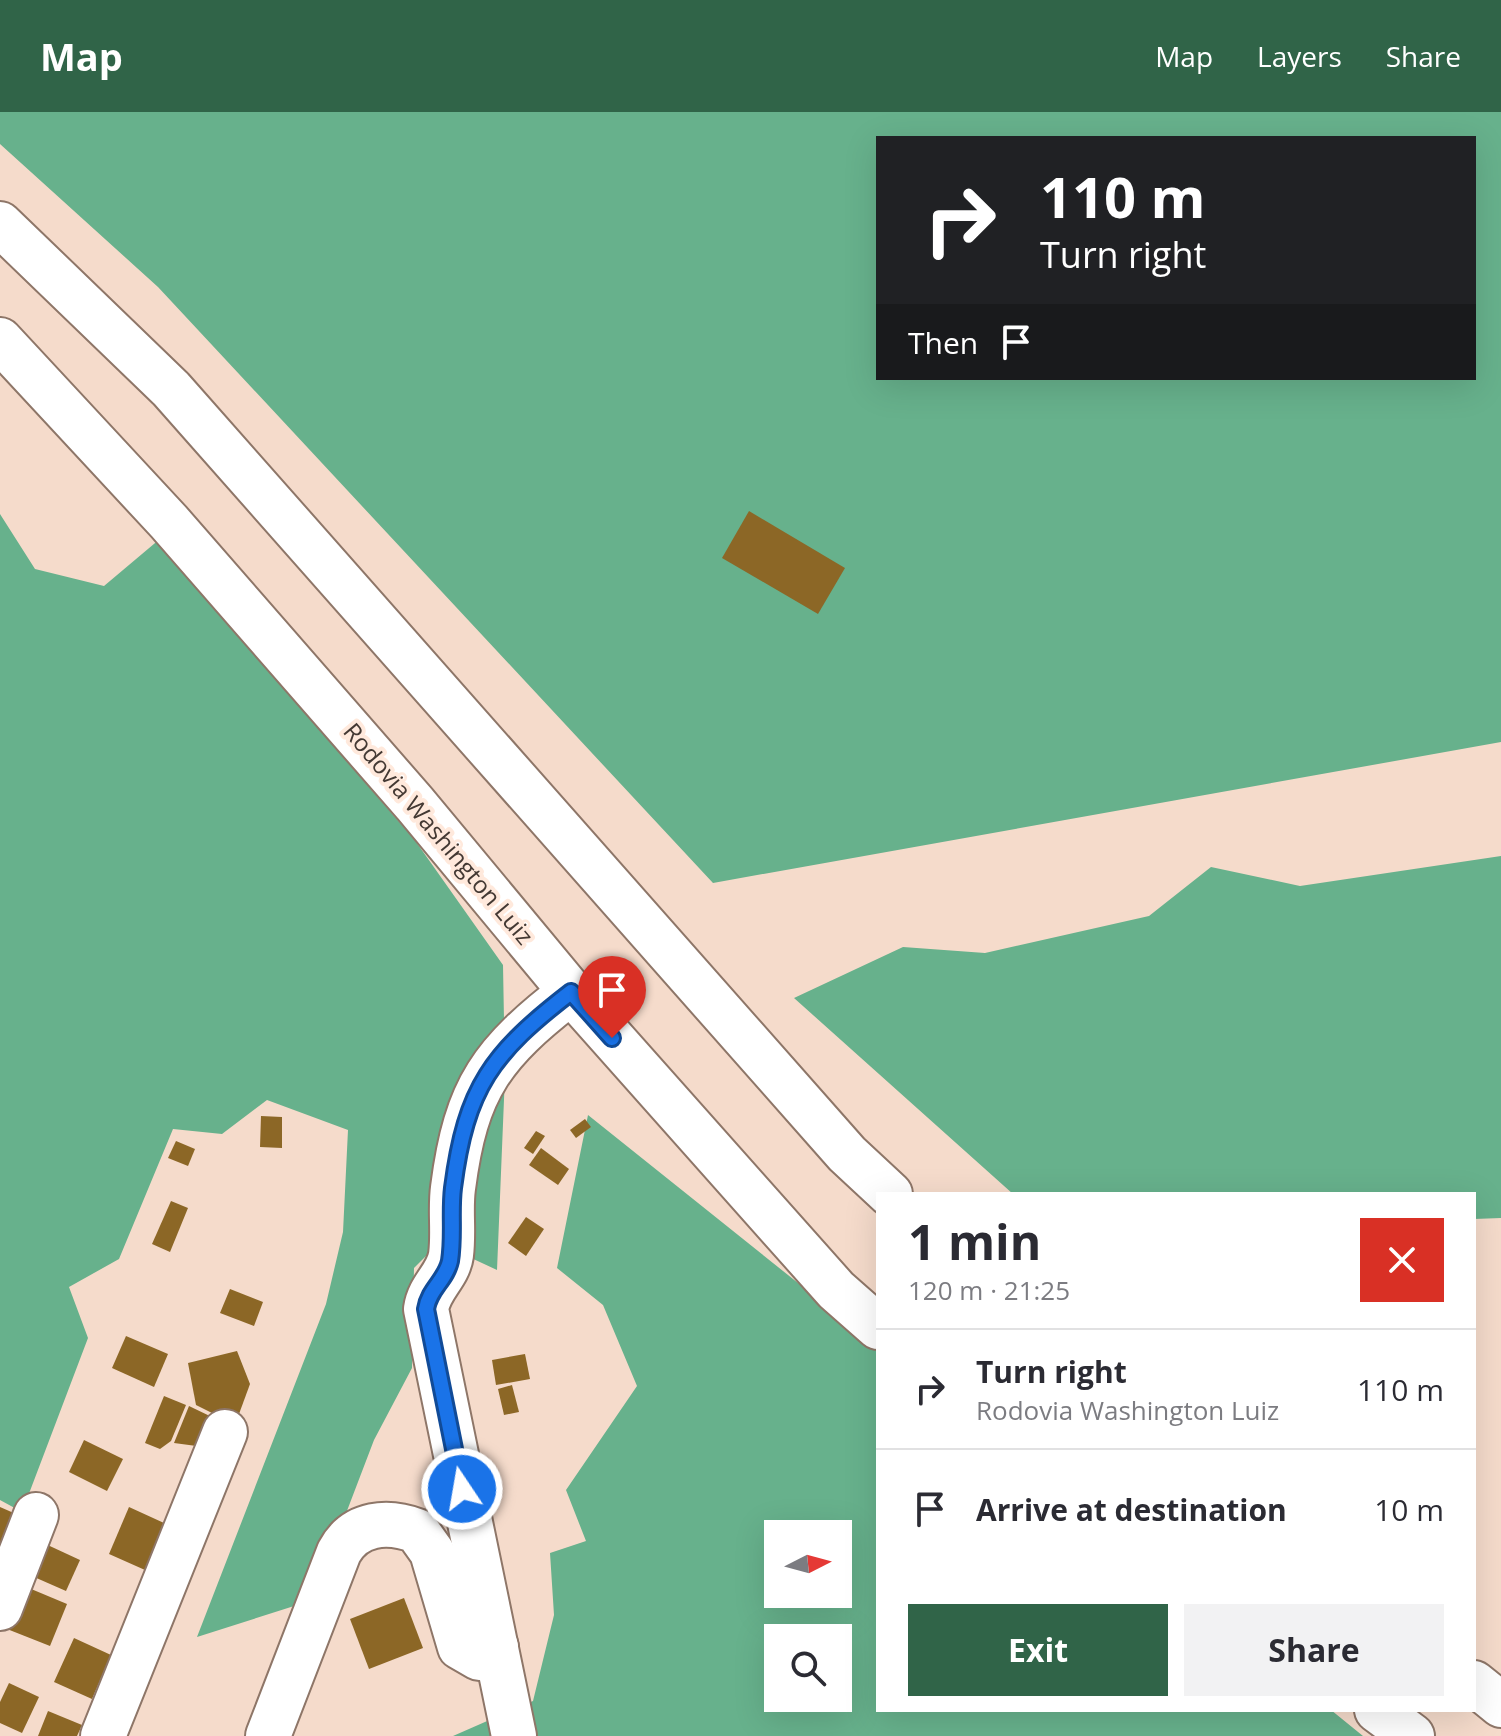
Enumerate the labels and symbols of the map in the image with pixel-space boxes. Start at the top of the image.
street label: Rodovia Washington Luiz [337,715,542,951]
pin [578,956,646,1038]
position arrow [420,1447,504,1531]
north arrow [764,1520,852,1608]

